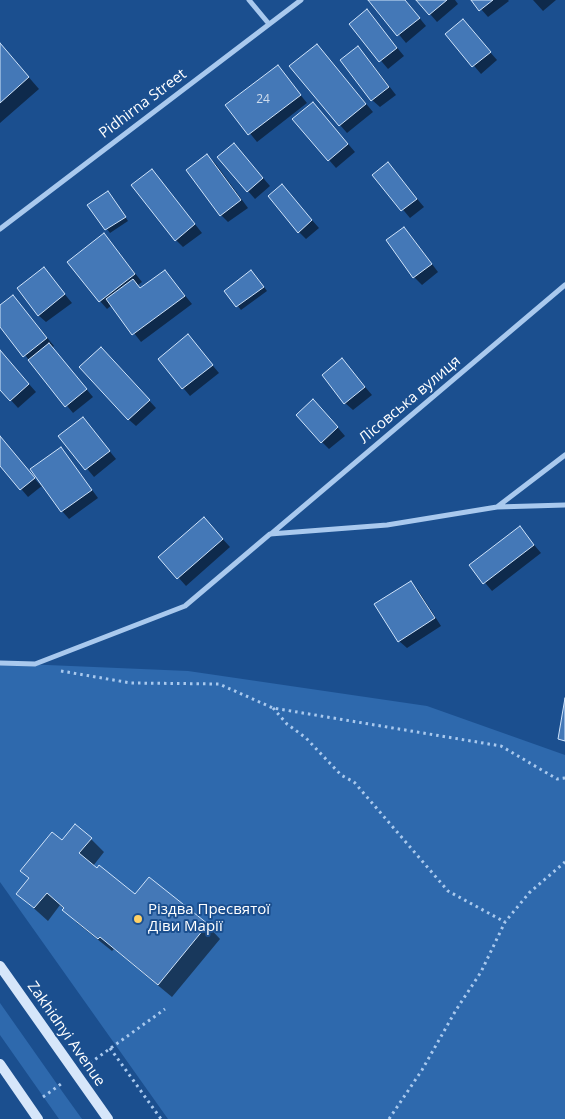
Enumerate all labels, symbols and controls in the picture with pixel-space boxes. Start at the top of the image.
street label: Pidhirna Street [96,65,190,143]
house number: 24 [256,93,270,107]
street label: Лісовська вулиця [356,352,464,448]
place label: Різдва Пресвятої Діви Марії [148,901,270,936]
marker: Різдва Пресвятої Діви Марії [132,913,144,925]
street label: Zakhidnyi Avenue [23,978,109,1090]

